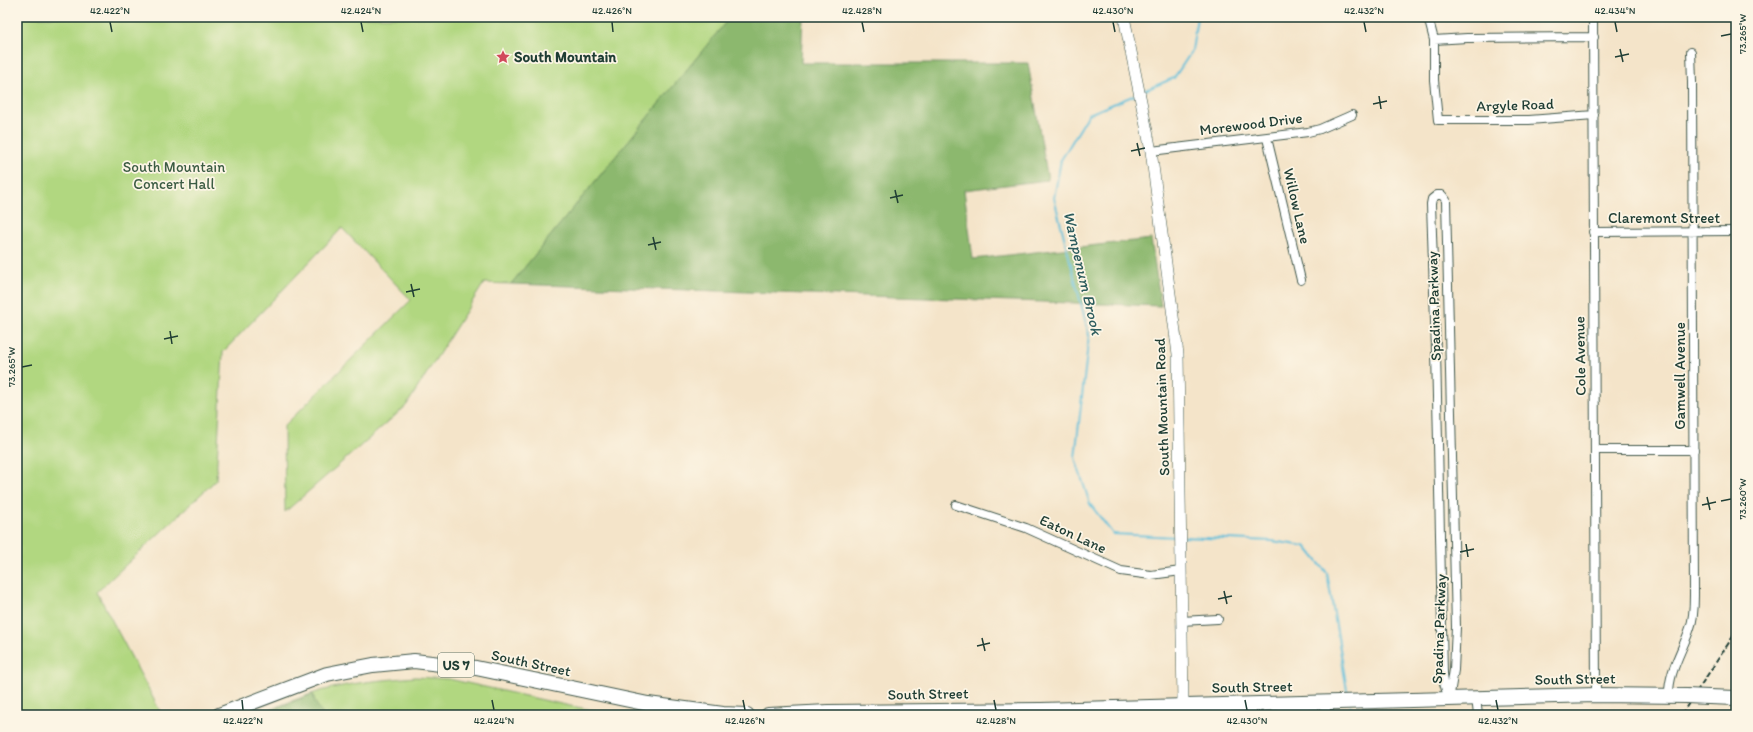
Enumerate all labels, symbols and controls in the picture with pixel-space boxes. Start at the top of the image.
text: 42.422°N [90,4,130,17]
text: 42.424°N [341,4,382,17]
text: 42.426°N [592,4,632,17]
text: 42.428°N [842,4,882,17]
text: 42.430°N [1092,4,1134,17]
text: 42.432°N [1344,4,1384,17]
text: 42.434°N [1595,4,1636,17]
text: 73.265°W [1736,13,1749,54]
place label: South Mountain [514,48,617,66]
place icon: South Mountain [495,49,511,65]
street label: Argyle Road [1476,95,1554,115]
street label: Morewood Drive [1199,109,1303,139]
park label: South Mountain Concert Hall [123,158,225,193]
street label: Willow Lane [1280,166,1314,246]
water label: Wampenum Brook [1060,209,1107,337]
street label: Claremont Street [1608,209,1720,227]
street label: Spadina Parkway [1423,251,1445,361]
street label: Cole Avenue [1570,316,1590,396]
street label: Gamwell Avenue [1671,322,1689,430]
street label: South Mountain Road [1151,338,1173,476]
text: 73.265°W [5,346,18,387]
text: 73.260°W [1736,478,1749,520]
street label: Eaton Lane [1037,511,1109,557]
street label: Spadina Parkway [1428,574,1450,684]
street label: South Street [490,646,573,680]
road number: US 7 [438,653,474,677]
street label: South Street [1534,669,1616,689]
street label: South Street [1211,677,1293,697]
street label: South Street [887,684,969,704]
text: 42.422°N [223,714,263,727]
text: 42.424°N [474,714,515,727]
text: 42.426°N [725,714,765,727]
text: 42.428°N [976,714,1016,727]
text: 42.430°N [1226,714,1268,727]
text: 42.432°N [1478,714,1518,727]

